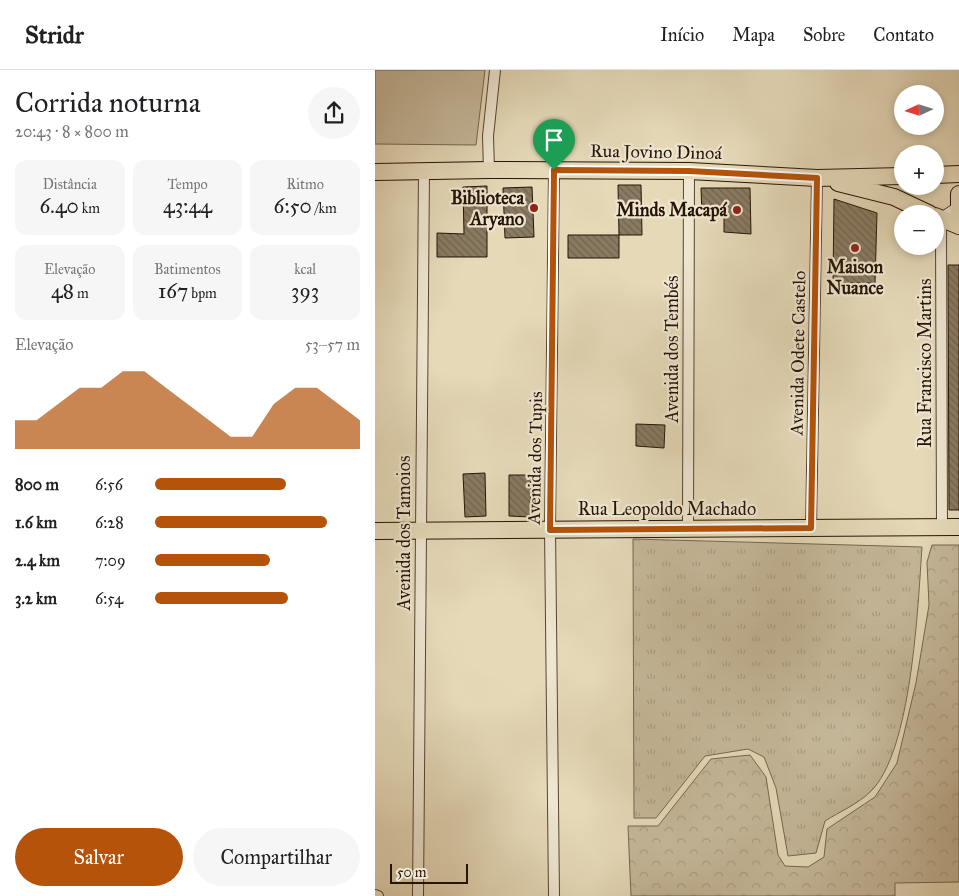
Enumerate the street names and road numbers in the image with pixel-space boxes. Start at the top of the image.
street label: Rua Jovino Dinoá [590,140,722,165]
street label: Avenida Odete Castelo [786,270,810,437]
street label: Avenida dos Tembés [661,275,683,424]
street label: Rua Francisco Martins [914,278,936,448]
street label: Avenida dos Tupis [523,391,547,526]
street label: Avenida dos Tamoios [393,456,415,611]
street label: Rua Leopoldo Machado [578,498,756,520]

